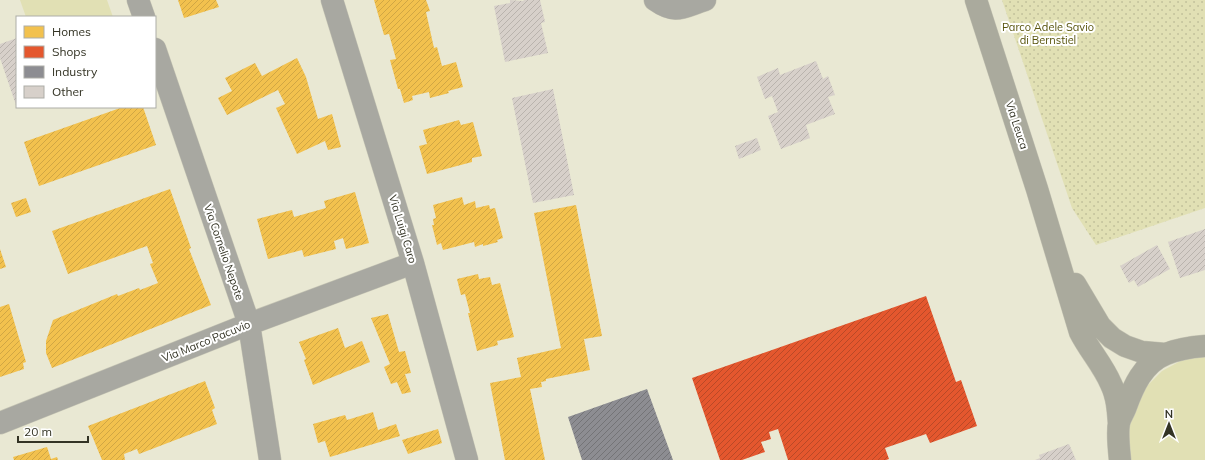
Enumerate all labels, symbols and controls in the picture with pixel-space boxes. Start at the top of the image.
legend [16,16,156,108]
park label: Parco Adele Savio di Bernstiel [1002,20,1094,47]
text: Homes [52,24,91,39]
text: Shops [52,44,87,59]
text: Industry [52,64,98,79]
text: Other [52,84,84,99]
street label: Via Leuca [1003,99,1031,151]
street label: Via Luigi Caro [386,193,420,265]
street label: Via Cornelio Nepote [201,202,247,302]
street label: Via Marco Pacuvio [160,317,252,365]
north arrow [1149,404,1189,444]
text: N [1165,407,1173,421]
scale bar [18,418,88,444]
text: 20 m [24,424,52,439]

